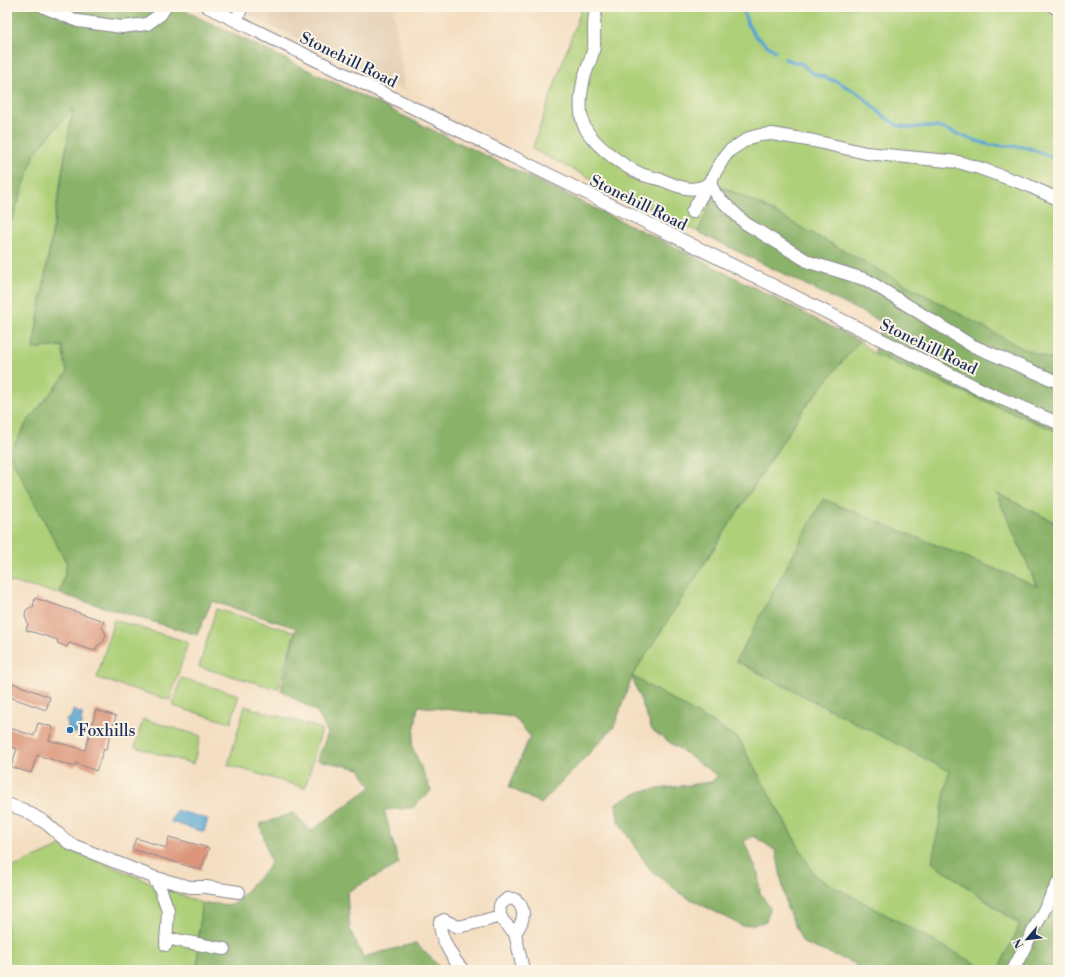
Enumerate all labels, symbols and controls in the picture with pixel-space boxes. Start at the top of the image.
street label: Stonehill Road [297,28,401,92]
street label: Stonehill Road [587,171,691,235]
street label: Stonehill Road [877,315,981,379]
place label: Foxhills [78,721,135,741]
marker: Foxhills [65,725,75,735]
north arrow [1007,919,1047,959]
text: N [1011,936,1027,950]

